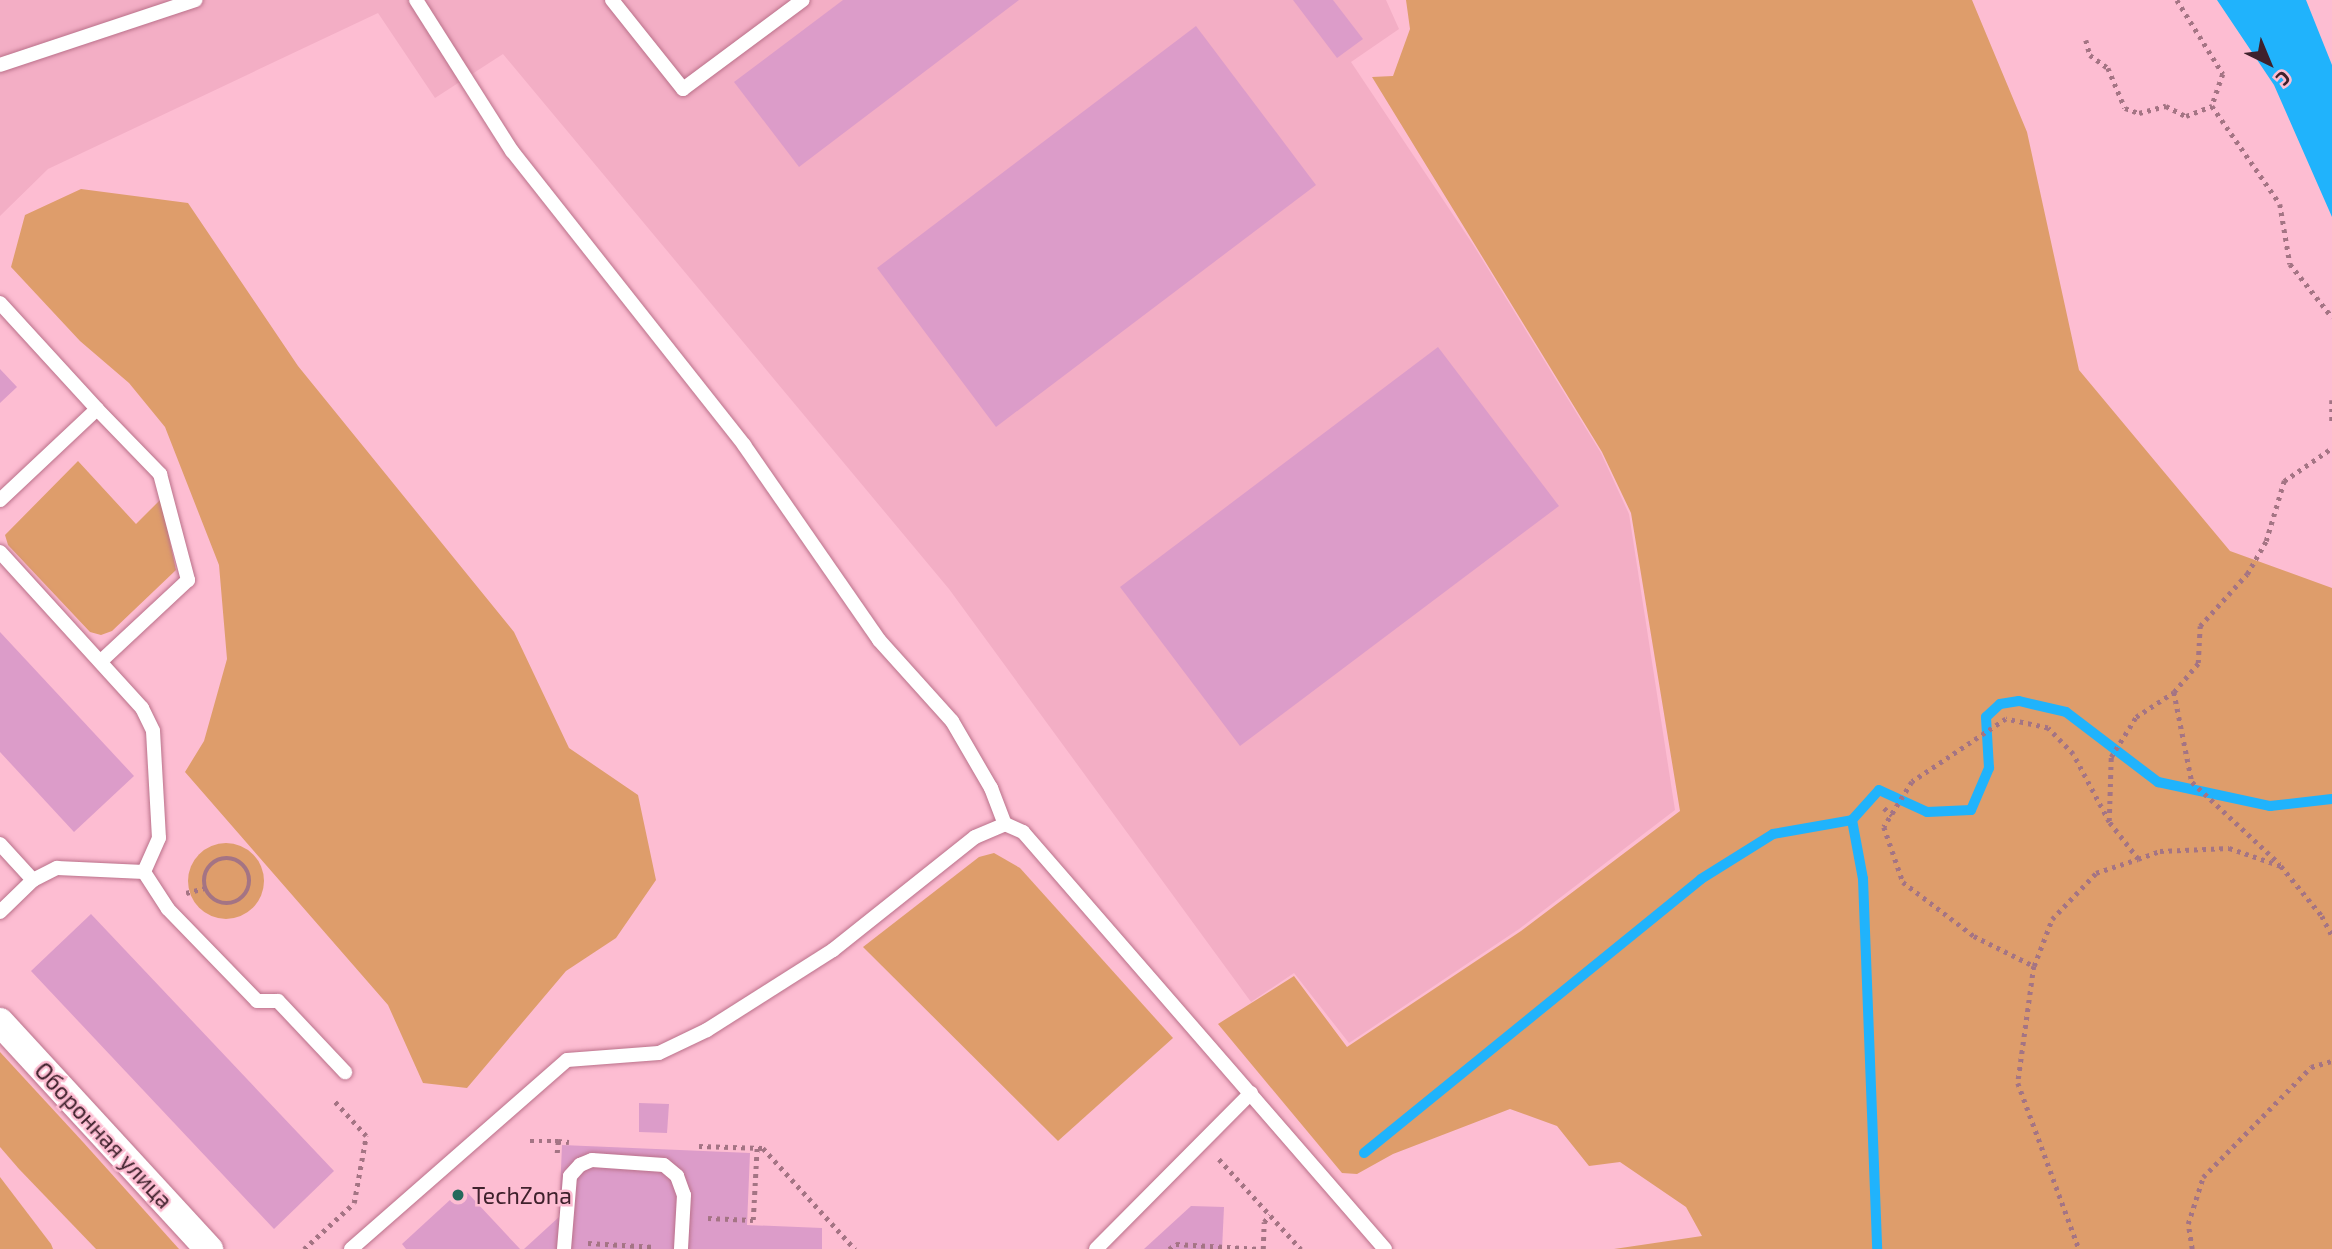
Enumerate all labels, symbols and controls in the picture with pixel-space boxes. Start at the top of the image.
north arrow [2234,28,2304,98]
text: С [2272,66,2296,91]
street label: Оборонная улица [29,1056,179,1214]
place label: TechZona [472,1181,572,1209]
marker: TechZona [450,1187,466,1203]

